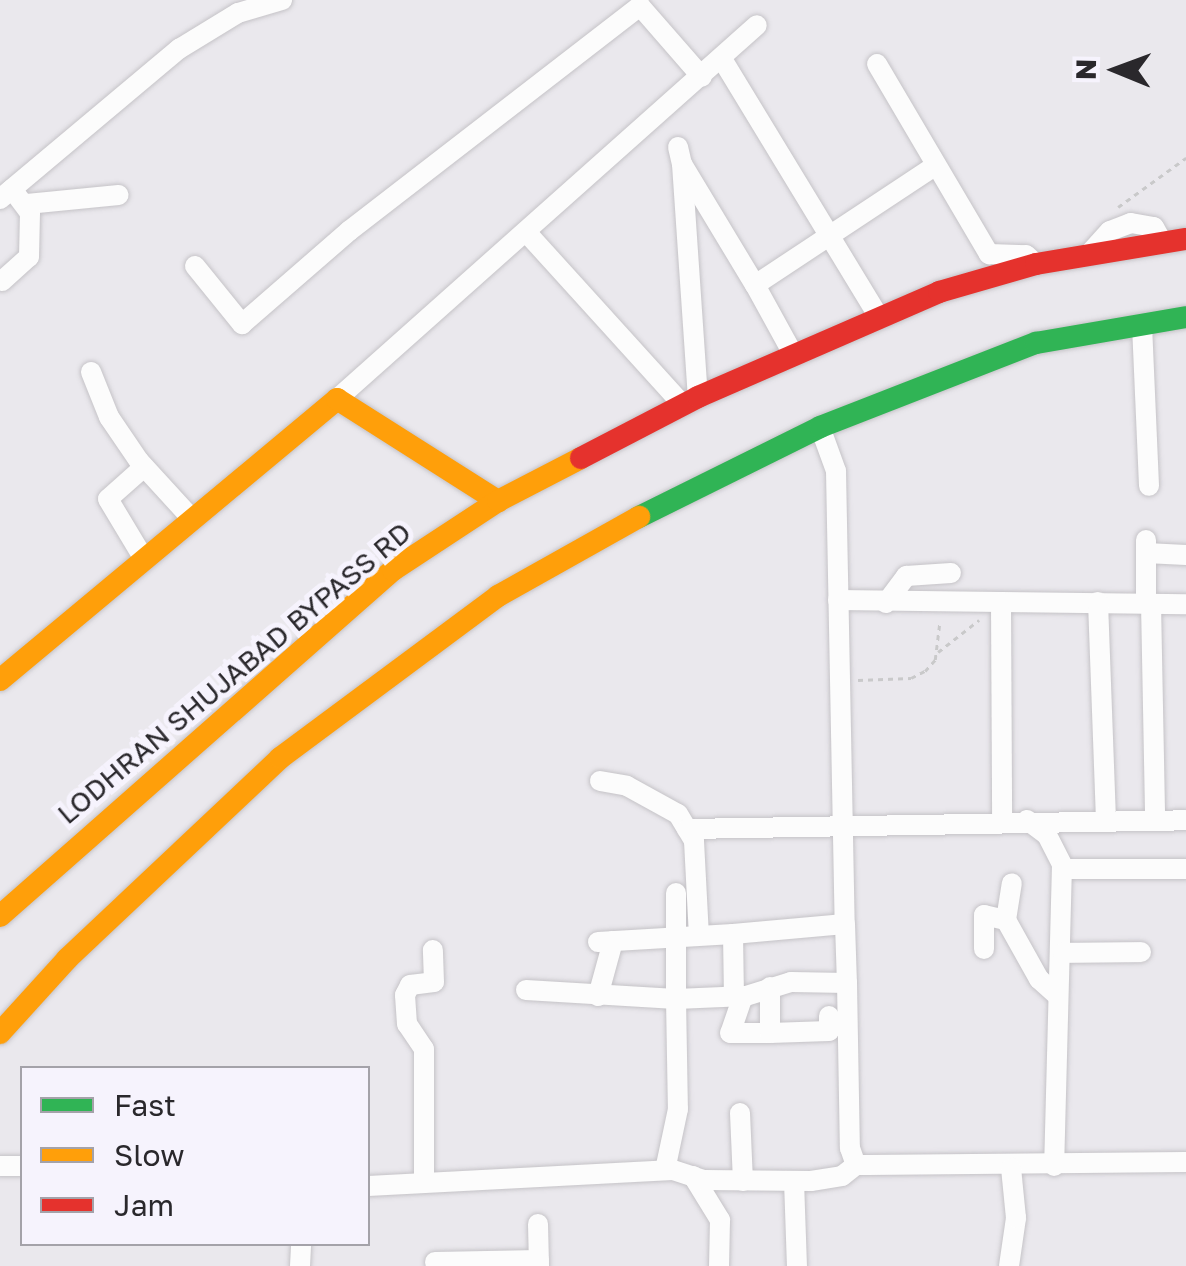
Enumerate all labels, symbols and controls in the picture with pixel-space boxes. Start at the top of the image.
north arrow [1066,20,1166,120]
text: N [1069,59,1102,80]
street label: LODHRAN SHUJABAD BYPASS RD [51,515,417,831]
legend [20,1066,370,1246]
text: Fast [114,1087,176,1123]
text: Slow [114,1137,185,1173]
text: Jam [114,1187,174,1223]

